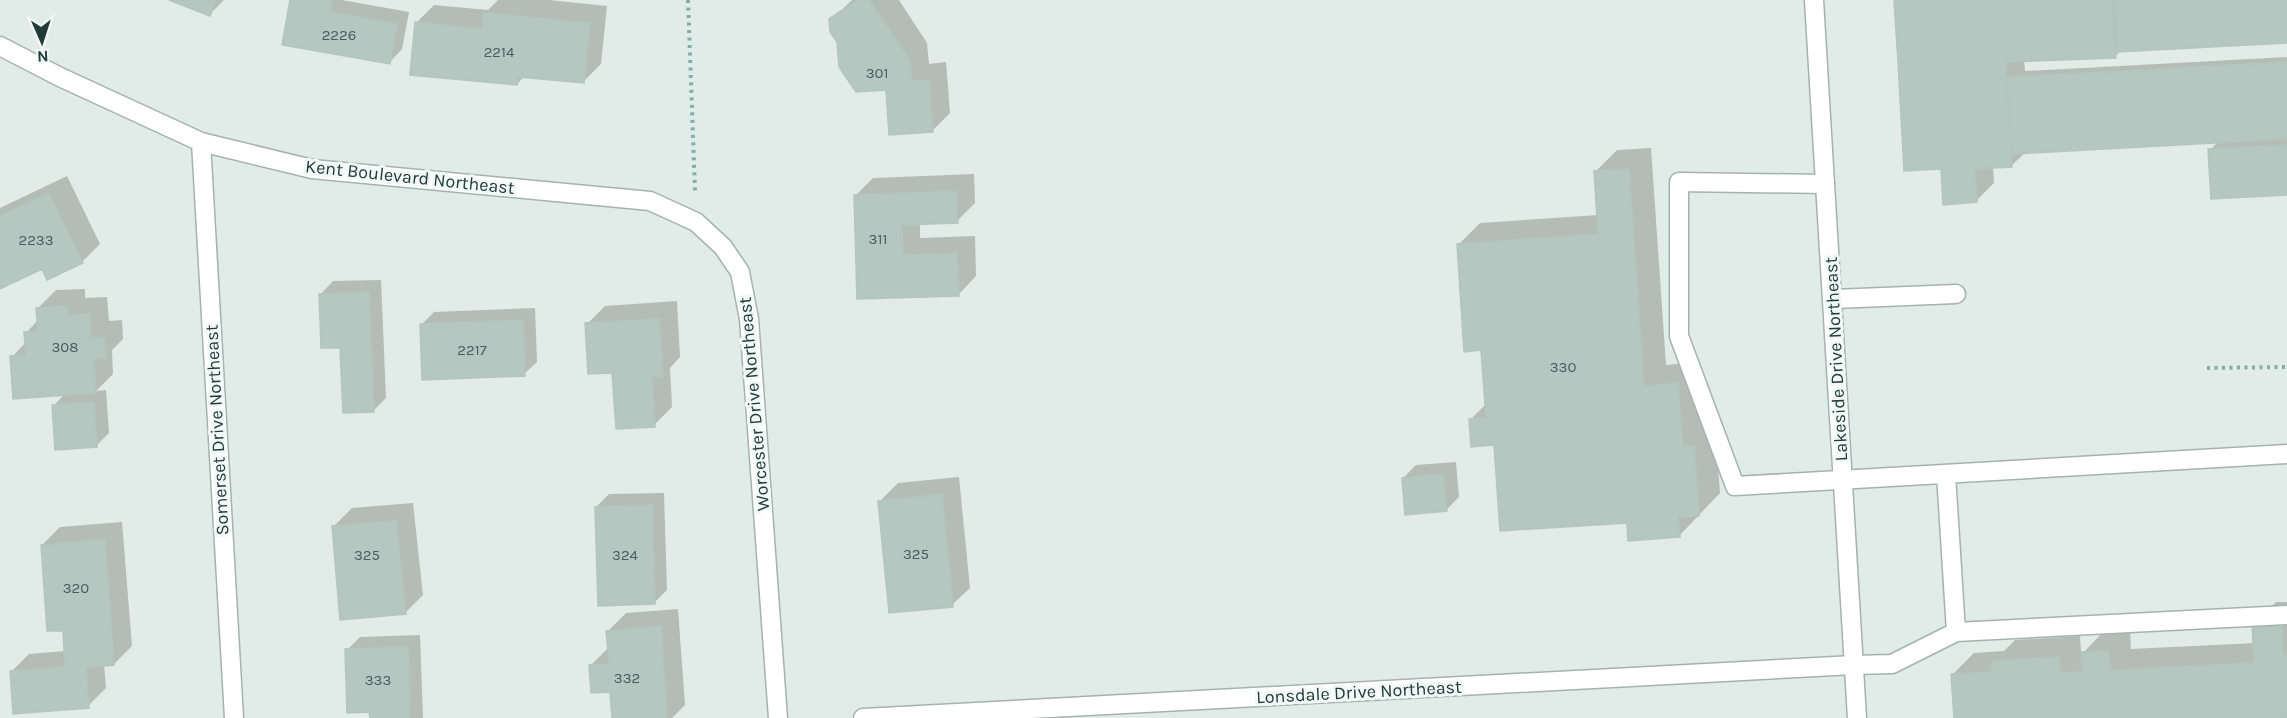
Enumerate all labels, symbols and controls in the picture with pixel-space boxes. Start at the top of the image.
north arrow [12,12,72,72]
house number: 2226 [322,26,356,44]
house number: 2214 [484,43,515,61]
text: N [37,47,49,66]
house number: 301 [866,64,888,82]
street label: Kent Boulevard Northeast [304,155,516,199]
house number: 311 [869,230,887,248]
house number: 2233 [18,231,54,249]
street label: Lakeside Drive Northeast [1820,256,1852,462]
street label: Worcester Drive Northeast [734,296,774,512]
street label: Somerset Drive Northeast [200,324,234,536]
house number: 308 [52,338,78,356]
house number: 2217 [457,341,487,359]
house number: 330 [1550,358,1576,376]
house number: 325 [903,545,929,563]
house number: 325 [354,546,380,564]
house number: 324 [612,546,639,564]
house number: 320 [63,579,89,597]
house number: 332 [614,669,640,687]
house number: 333 [365,671,391,689]
street label: Lonsdale Drive Northeast [1256,676,1463,708]

